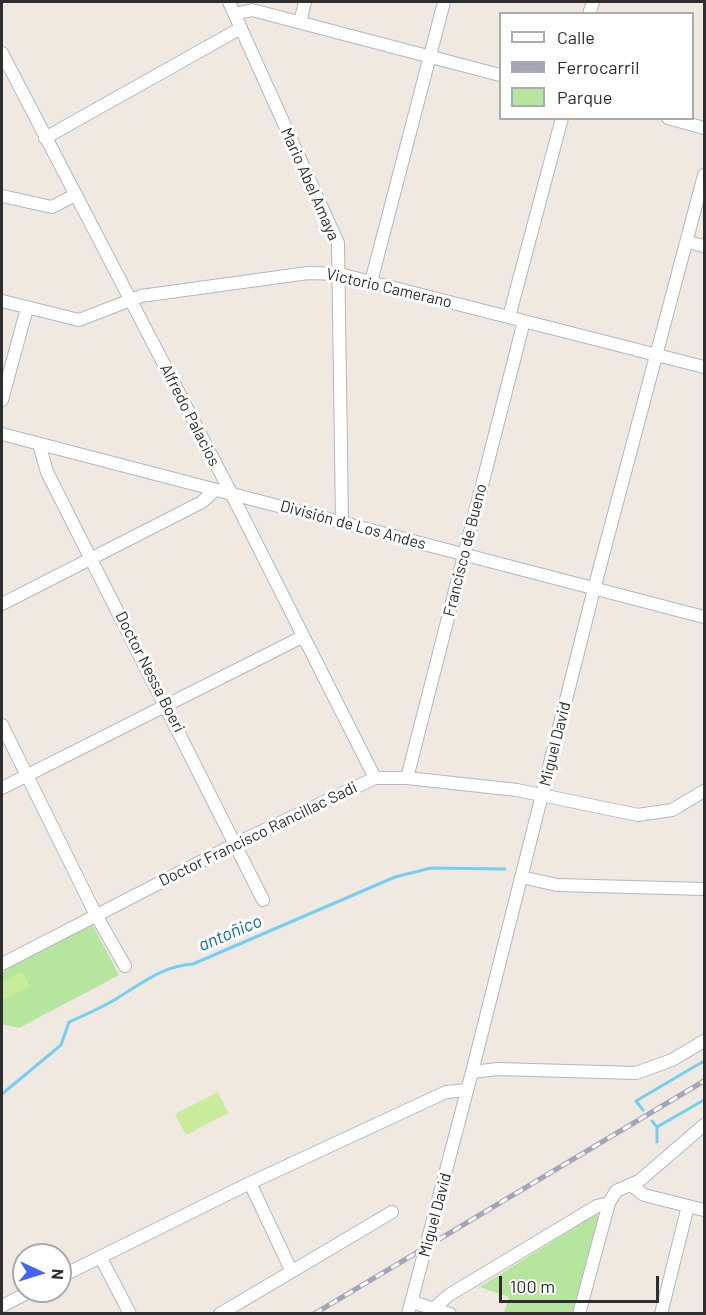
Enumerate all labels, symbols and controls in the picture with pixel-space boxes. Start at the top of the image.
legend [499,12,694,120]
text: Calle [557,26,595,48]
text: Ferrocarril [557,56,639,78]
text: Parque [557,86,612,108]
street label: Mario Abel Amaya [277,125,343,243]
street label: Victorio Camerano [324,264,454,312]
street label: Alfredo Palacios [156,361,224,469]
street label: Francisco de Bueno [439,482,491,618]
street label: División de Los Andes [278,496,428,554]
street label: Doctor Nessa Boeri [111,608,189,736]
street label: Miguel David [535,700,575,788]
street label: Doctor Francisco Rancillac Sadi [156,778,360,890]
water label: antoñico [195,910,265,956]
street label: Miguel David [415,1171,455,1259]
north arrow [12,1243,72,1303]
scale bar [502,1264,662,1302]
text: N [49,1268,68,1280]
text: 100 m [510,1275,555,1297]

